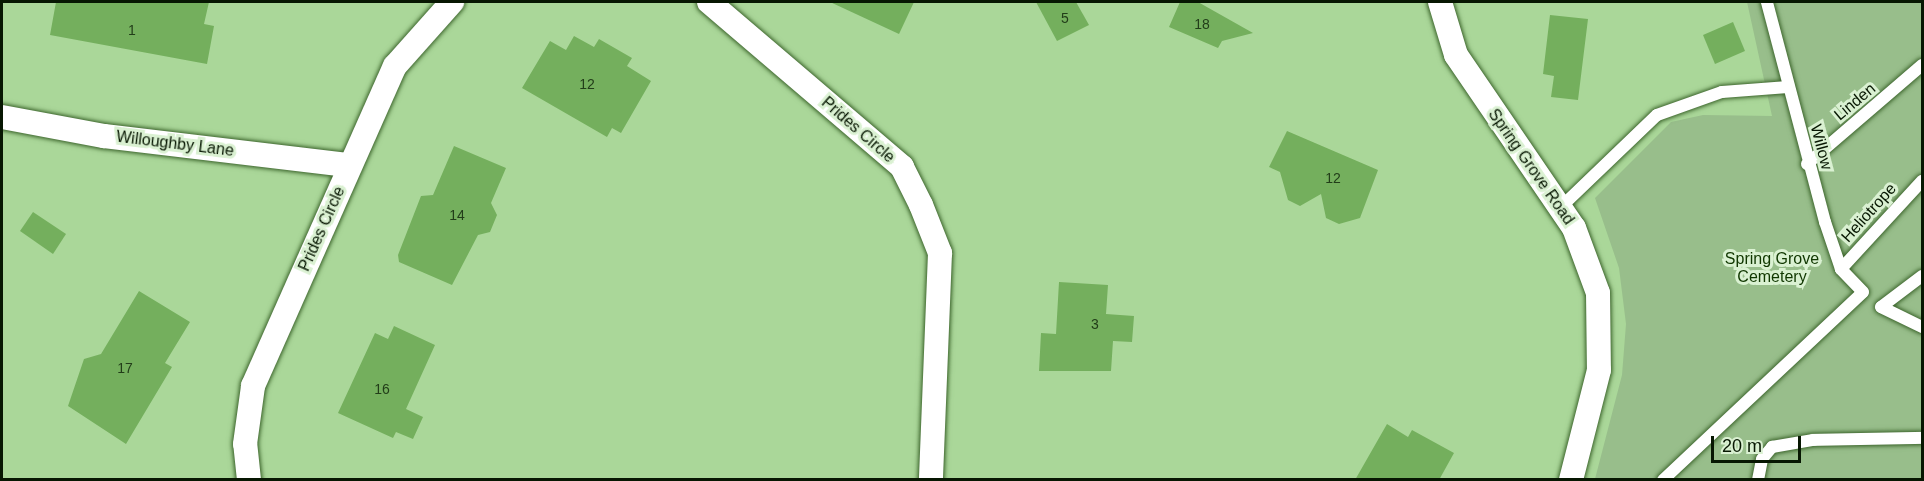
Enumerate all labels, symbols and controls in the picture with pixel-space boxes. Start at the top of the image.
house number: 5 [1061,10,1069,26]
house number: 18 [1194,16,1210,32]
house number: 1 [128,22,136,38]
house number: 12 [579,76,595,92]
street label: Linden [1830,79,1880,125]
street label: Prides Circle [817,93,899,167]
street label: Spring Grove Road [1484,105,1578,229]
street label: Willow [1806,122,1836,172]
street label: Willoughby Lane [115,127,235,161]
house number: 12 [1325,170,1341,186]
street label: Heliotrope [1837,179,1901,247]
street label: Prides Circle [295,184,349,274]
house number: 14 [449,207,465,223]
park label: Spring Grove Cemetery [1725,249,1819,287]
house number: 3 [1091,316,1099,332]
house number: 17 [117,360,133,376]
house number: 16 [374,381,390,397]
scale bar [1714,424,1804,462]
text: 20 m [1722,436,1762,456]

